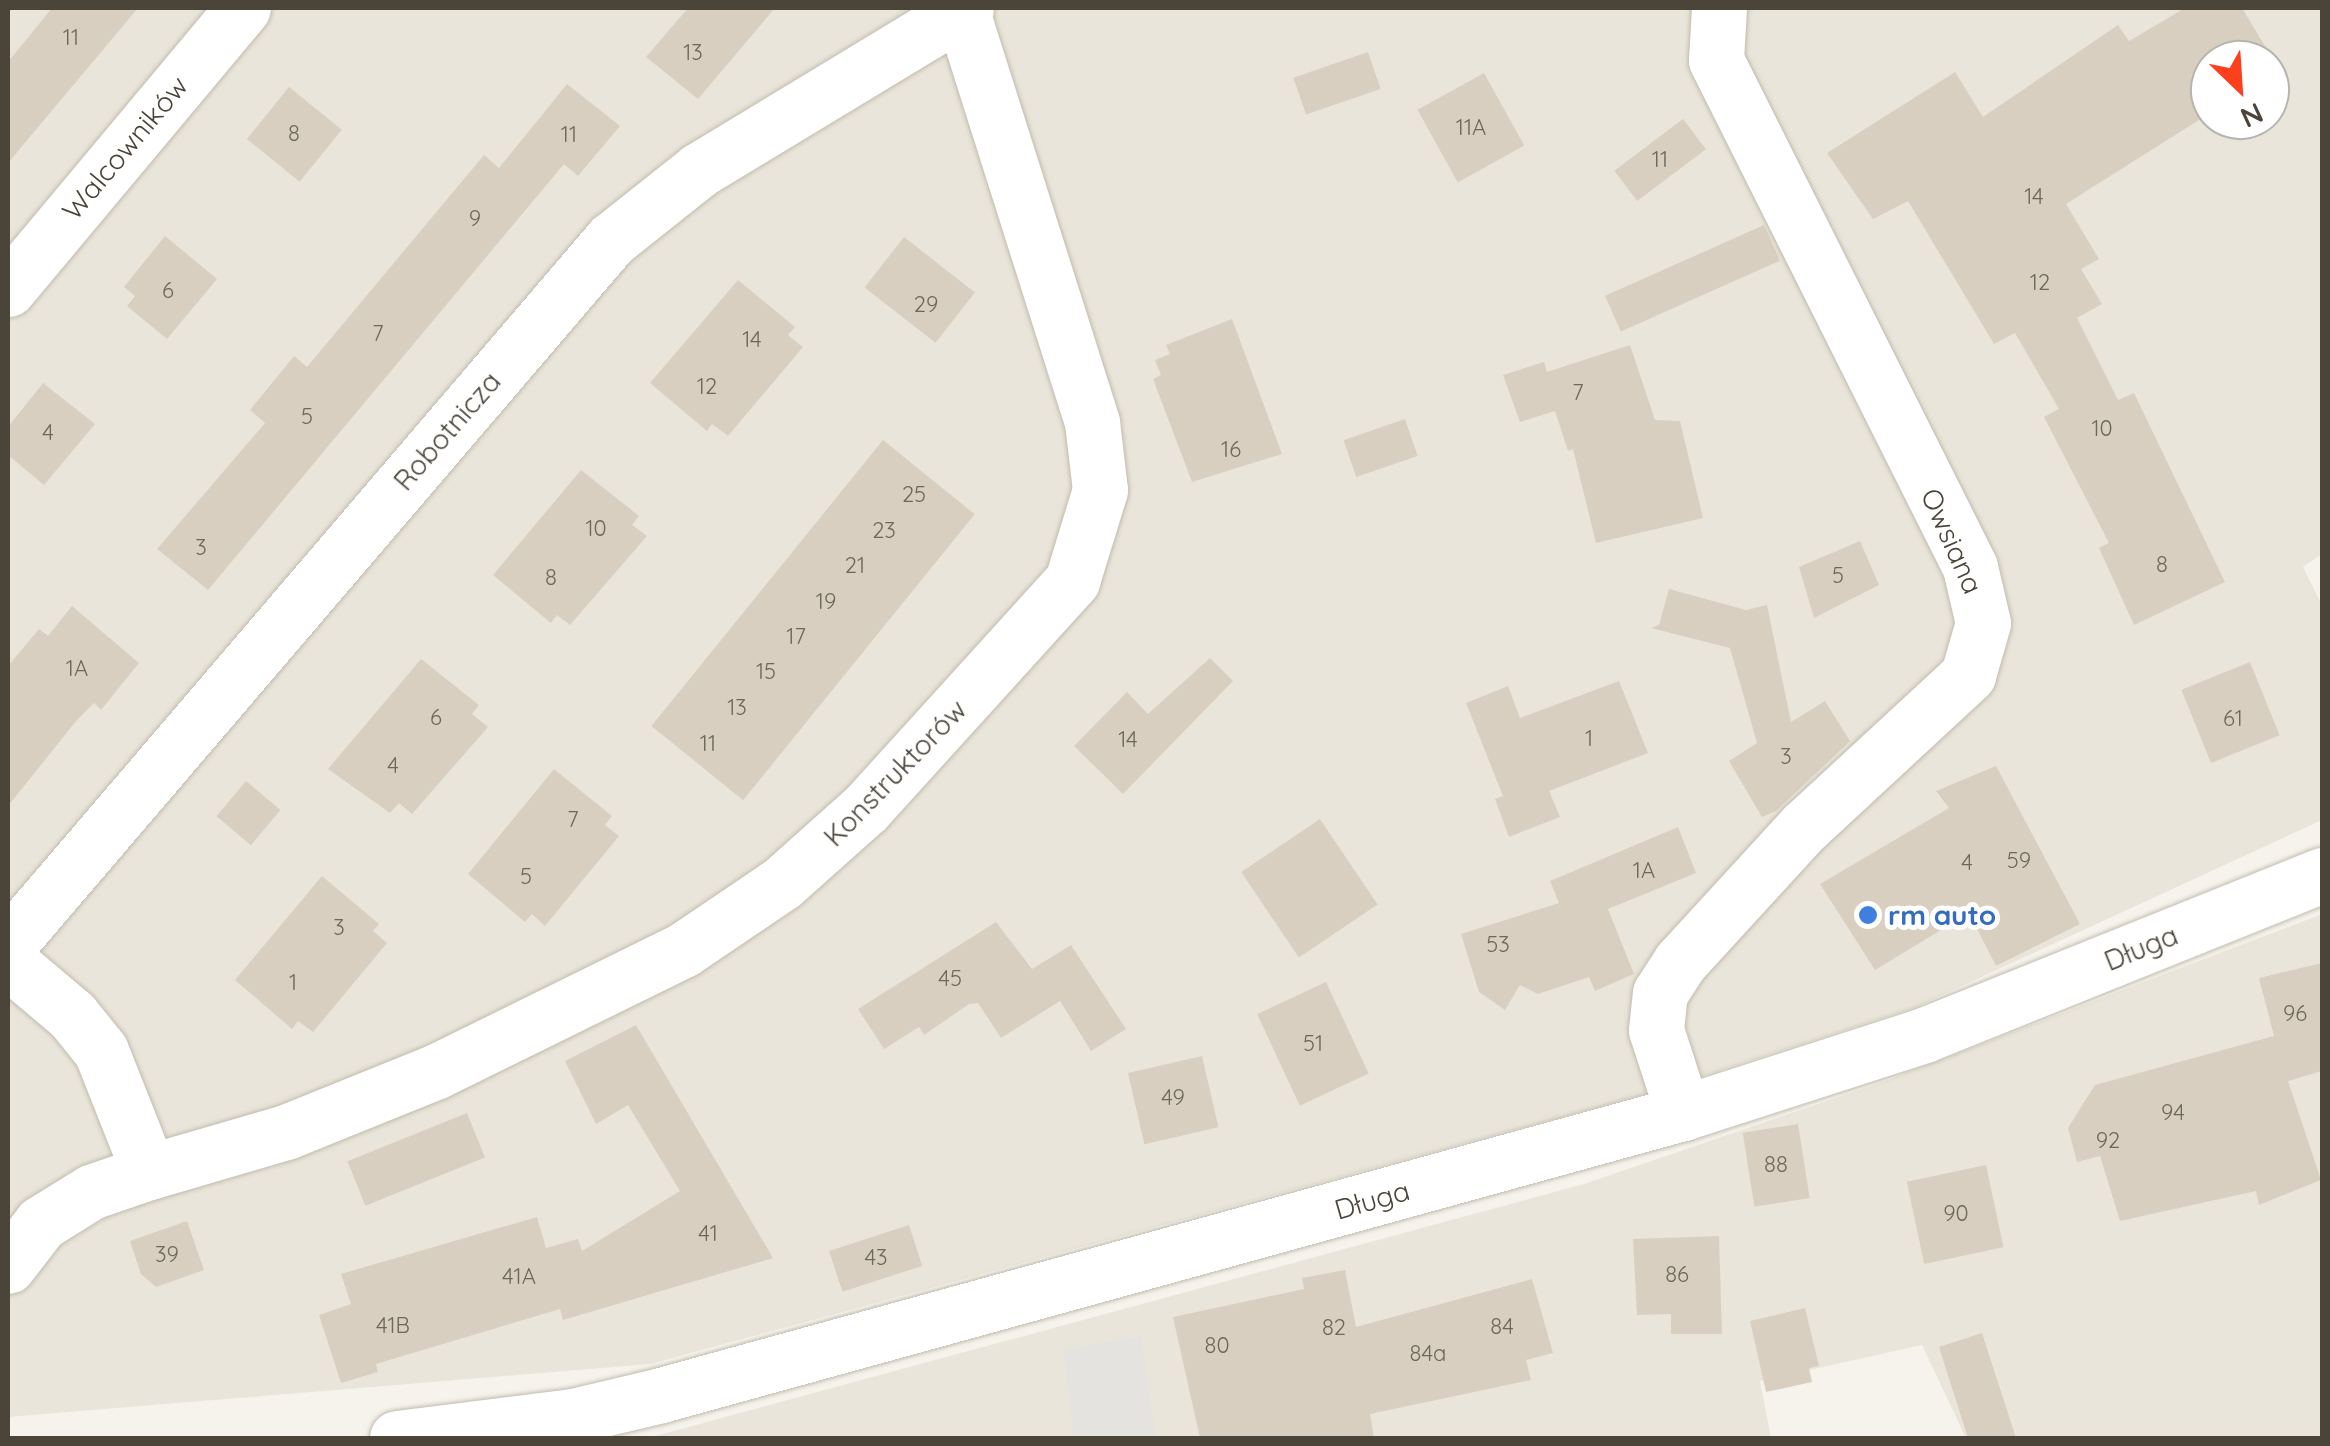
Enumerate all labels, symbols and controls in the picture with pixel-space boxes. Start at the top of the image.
house number: 11 [63,25,79,51]
house number: 13 [683,40,703,66]
north arrow [2190,40,2290,140]
street label: Walcowników [55,69,195,227]
text: N [2235,96,2269,136]
house number: 11A [1456,115,1486,141]
house number: 8 [288,121,300,147]
house number: 11 [561,122,577,148]
house number: 11 [1652,147,1668,173]
house number: 14 [2024,184,2044,210]
house number: 9 [469,206,481,232]
house number: 12 [2030,270,2050,296]
house number: 6 [162,278,174,304]
house number: 29 [914,292,938,318]
house number: 7 [372,321,384,347]
house number: 14 [742,327,762,353]
street label: Robotnicza [386,365,508,497]
house number: 12 [697,374,717,400]
house number: 7 [1572,380,1584,406]
house number: 5 [301,404,313,430]
house number: 10 [2091,416,2113,442]
house number: 4 [42,420,54,446]
house number: 16 [1221,437,1241,463]
house number: 25 [902,482,926,508]
street label: Owsiana [1914,483,1990,599]
house number: 10 [585,516,607,542]
house number: 23 [872,518,896,544]
house number: 3 [195,535,207,561]
house number: 8 [2156,552,2168,578]
house number: 21 [845,553,865,579]
house number: 5 [1832,563,1844,589]
house number: 8 [545,565,557,591]
house number: 19 [816,589,836,615]
house number: 17 [786,624,806,650]
house number: 1A [66,656,88,682]
house number: 15 [756,659,776,685]
street label: Konstruktorów [817,693,973,853]
house number: 13 [727,695,747,721]
house number: 6 [430,705,442,731]
house number: 61 [2223,706,2243,732]
house number: 1 [1585,726,1593,752]
house number: 14 [1118,727,1138,753]
house number: 11 [700,731,716,757]
house number: 3 [1780,744,1792,770]
house number: 4 [387,753,399,779]
house number: 7 [567,807,579,833]
house number: 59 [2007,848,2031,874]
house number: 4 [1961,850,1973,876]
house number: 1A [1633,858,1655,884]
house number: 5 [520,864,532,890]
place label: rm auto [1888,898,1996,932]
marker: rm auto [1857,904,1879,926]
house number: 3 [333,915,345,941]
street label: Długa [2099,918,2183,978]
house number: 53 [1486,932,1510,958]
house number: 45 [938,966,962,992]
house number: 1 [289,970,297,996]
house number: 96 [2283,1001,2307,1027]
house number: 51 [1303,1031,1323,1057]
house number: 49 [1161,1085,1185,1111]
house number: 94 [2161,1100,2185,1126]
house number: 92 [2096,1128,2120,1154]
house number: 88 [1764,1152,1788,1178]
street label: Długa [1331,1173,1413,1227]
house number: 90 [1943,1201,1969,1227]
house number: 41 [698,1221,718,1247]
house number: 39 [155,1242,179,1268]
house number: 43 [864,1245,888,1271]
house number: 86 [1665,1262,1689,1288]
house number: 41A [502,1264,536,1290]
house number: 41B [376,1313,410,1339]
house number: 84 [1490,1314,1514,1340]
house number: 82 [1322,1315,1346,1341]
house number: 80 [1205,1333,1229,1359]
house number: 84a [1410,1341,1446,1367]

